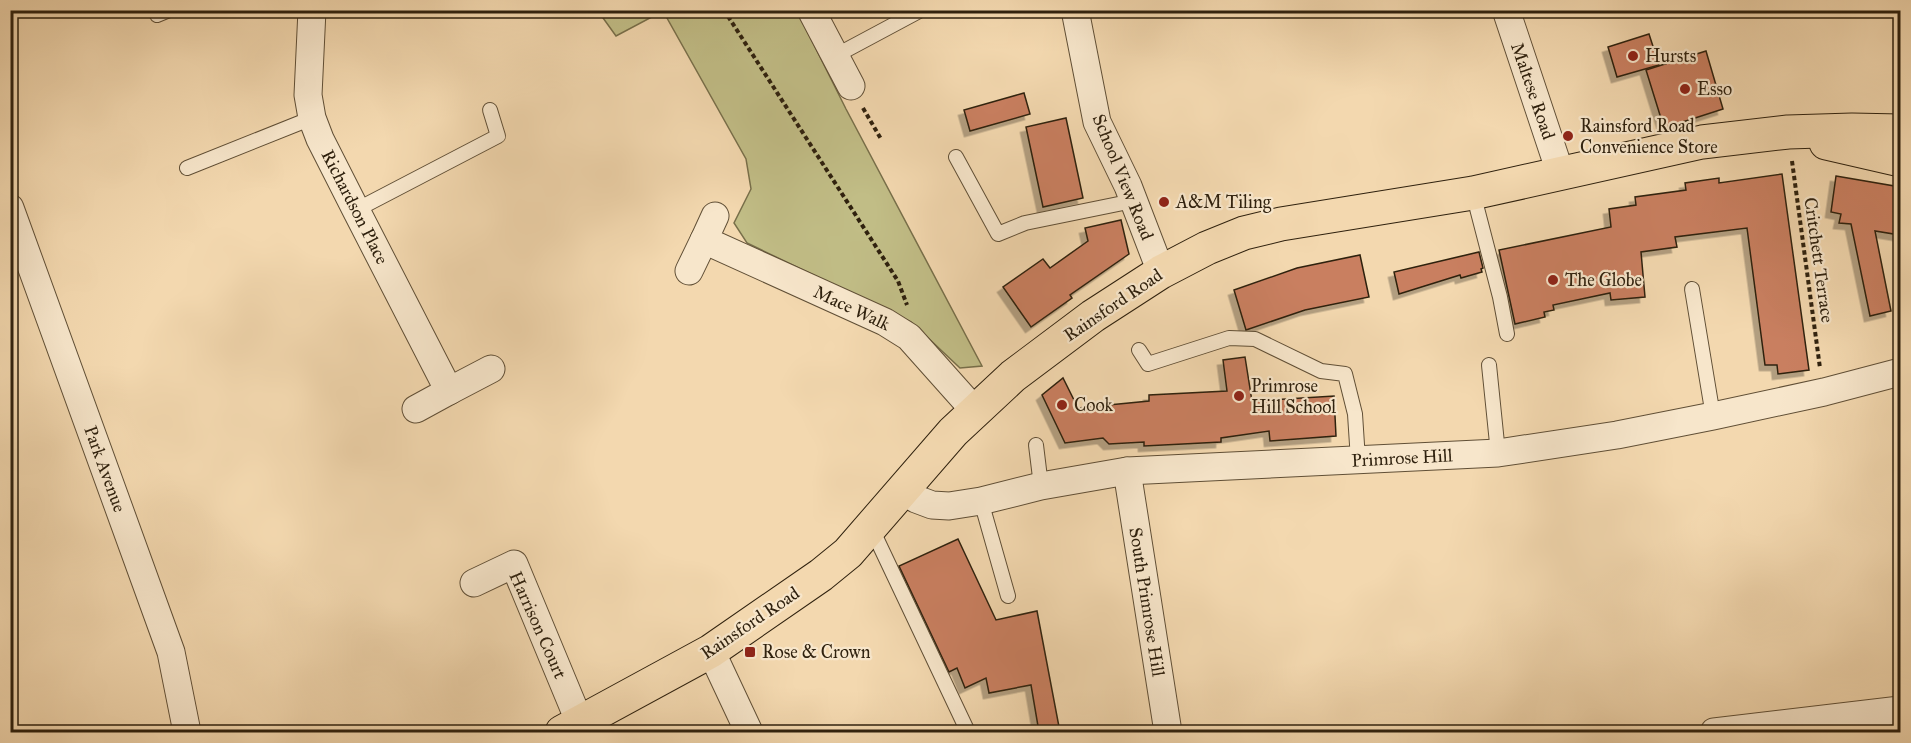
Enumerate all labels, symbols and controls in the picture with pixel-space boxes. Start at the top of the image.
street label: Maltese Road [1506,40,1560,142]
place label: Hursts [1645,45,1696,67]
marker: Hursts [1626,49,1640,63]
place label: Esso [1697,78,1732,100]
marker: Esso [1678,82,1692,96]
street label: School View Road [1088,111,1158,243]
place label: Rainsford Road Convenience Store [1580,115,1718,158]
marker: Rainsford Road Convenience Store [1561,129,1575,143]
street label: Richardson Place [317,146,393,268]
place label: A&M Tiling [1175,191,1272,214]
marker: A&M Tiling [1157,195,1171,209]
street label: Critchett Terrace [1799,196,1839,324]
street label: Rainsford Road [1059,264,1167,346]
place label: The Globe [1565,269,1642,291]
marker: The Globe [1546,273,1560,287]
street label: Mace Walk [810,281,894,336]
place label: Primrose Hill School [1251,375,1336,418]
marker: Primrose Hill School [1232,389,1246,403]
place label: Cook [1074,394,1114,416]
marker: Cook [1055,398,1069,412]
street label: Park Avenue [79,423,131,515]
street label: Primrose Hill [1351,444,1453,472]
street label: South Primrose Hill [1124,526,1170,678]
street label: Harrison Court [505,568,572,683]
street label: Rainsford Road [696,582,804,664]
place label: Rose & Crown [762,641,871,663]
marker: Rose & Crown [743,645,757,659]

